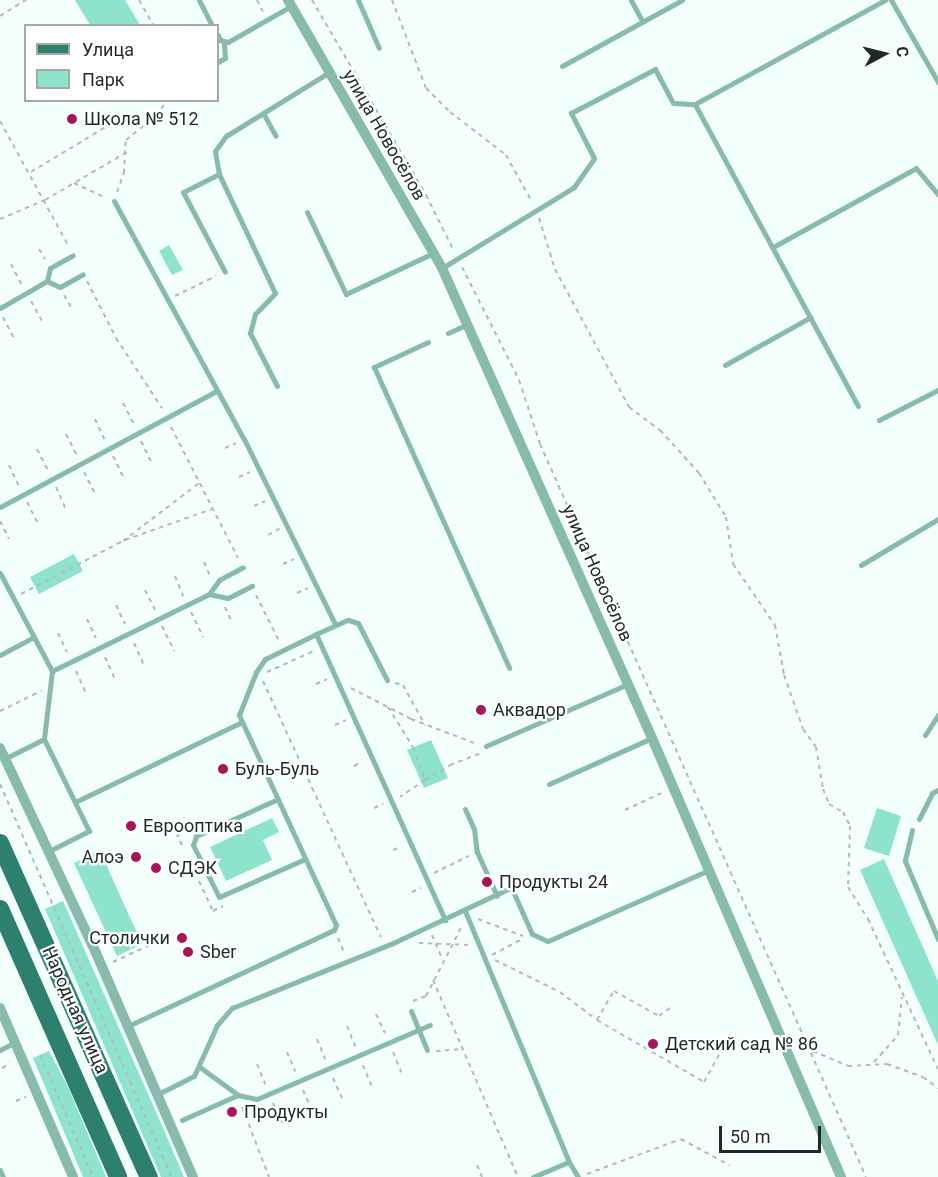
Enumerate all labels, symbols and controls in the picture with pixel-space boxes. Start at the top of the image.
legend [24,24,219,102]
north arrow [854,24,914,84]
text: Улица [82,39,134,60]
text: С [892,45,912,58]
street label: улица Новосёлов [338,66,430,204]
text: Парк [82,69,124,90]
place label: Школа № 512 [84,108,199,130]
marker: Школа № 512 [65,112,79,126]
street label: улица Новосёлов [557,501,637,645]
place label: Аквадор [493,699,566,721]
marker: Аквадор [474,703,488,717]
place label: Буль-Буль [235,758,319,780]
marker: Буль-Буль [216,762,230,776]
place label: Еврооптика [143,815,243,837]
marker: Еврооптика [124,819,138,833]
place label: Алоэ [82,846,124,868]
marker: Алоэ [129,850,143,864]
place label: СДЭК [168,857,217,879]
marker: СДЭК [149,861,163,875]
place label: Продукты 24 [499,871,608,893]
marker: Продукты 24 [480,875,494,889]
place label: Столички [89,927,170,949]
marker: Столички [175,931,189,945]
place label: Sber [200,941,236,963]
street label: Народная улица [37,943,113,1077]
marker: Sber [181,945,195,959]
place label: Детский сад № 86 [665,1033,818,1055]
marker: Детский сад № 86 [646,1037,660,1051]
place label: Продукты [244,1101,328,1123]
marker: Продукты [225,1105,239,1119]
scale bar [722,1114,824,1152]
text: 50 m [730,1126,770,1147]

